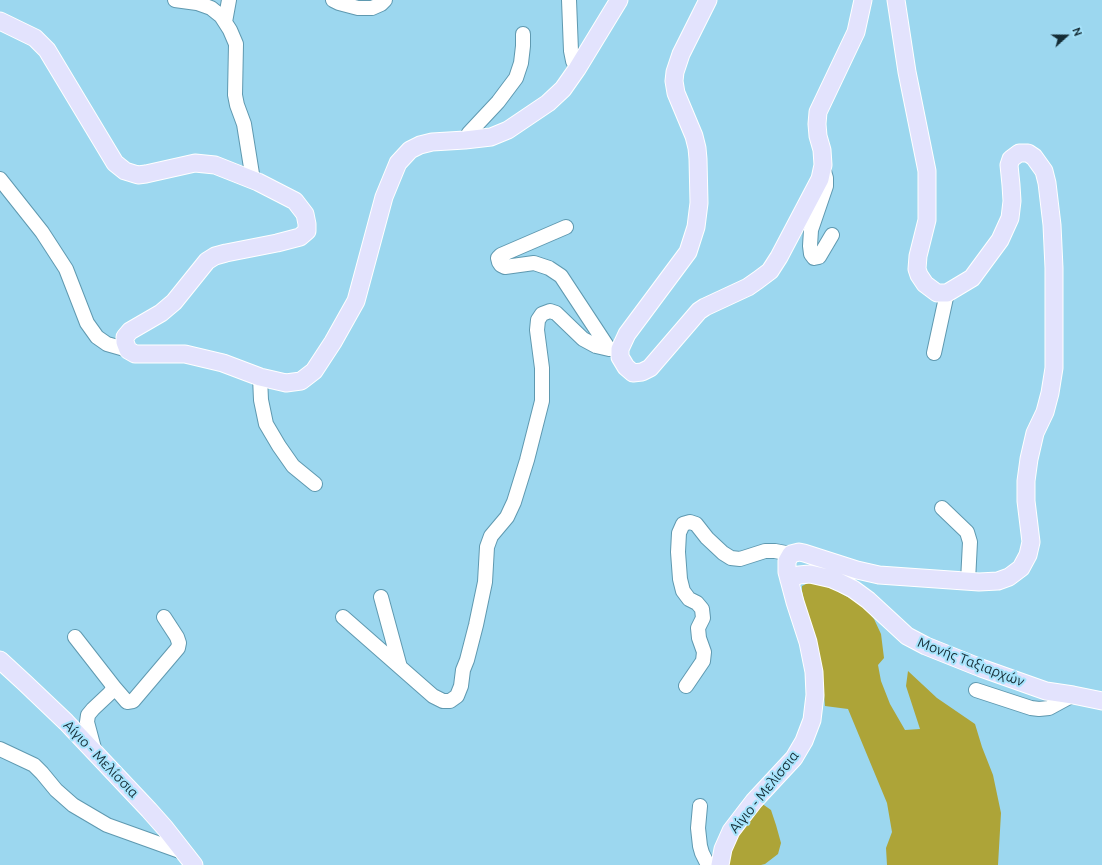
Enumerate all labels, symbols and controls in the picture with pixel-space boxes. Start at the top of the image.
north arrow [1046,16,1086,56]
text: N [1070,26,1084,38]
street label: Μονής Ταξιαρχών [915,634,1027,690]
street label: Αίγιο - Μελίσσια [60,717,142,801]
street label: Αίγιο - Μελίσσια [726,748,802,836]

